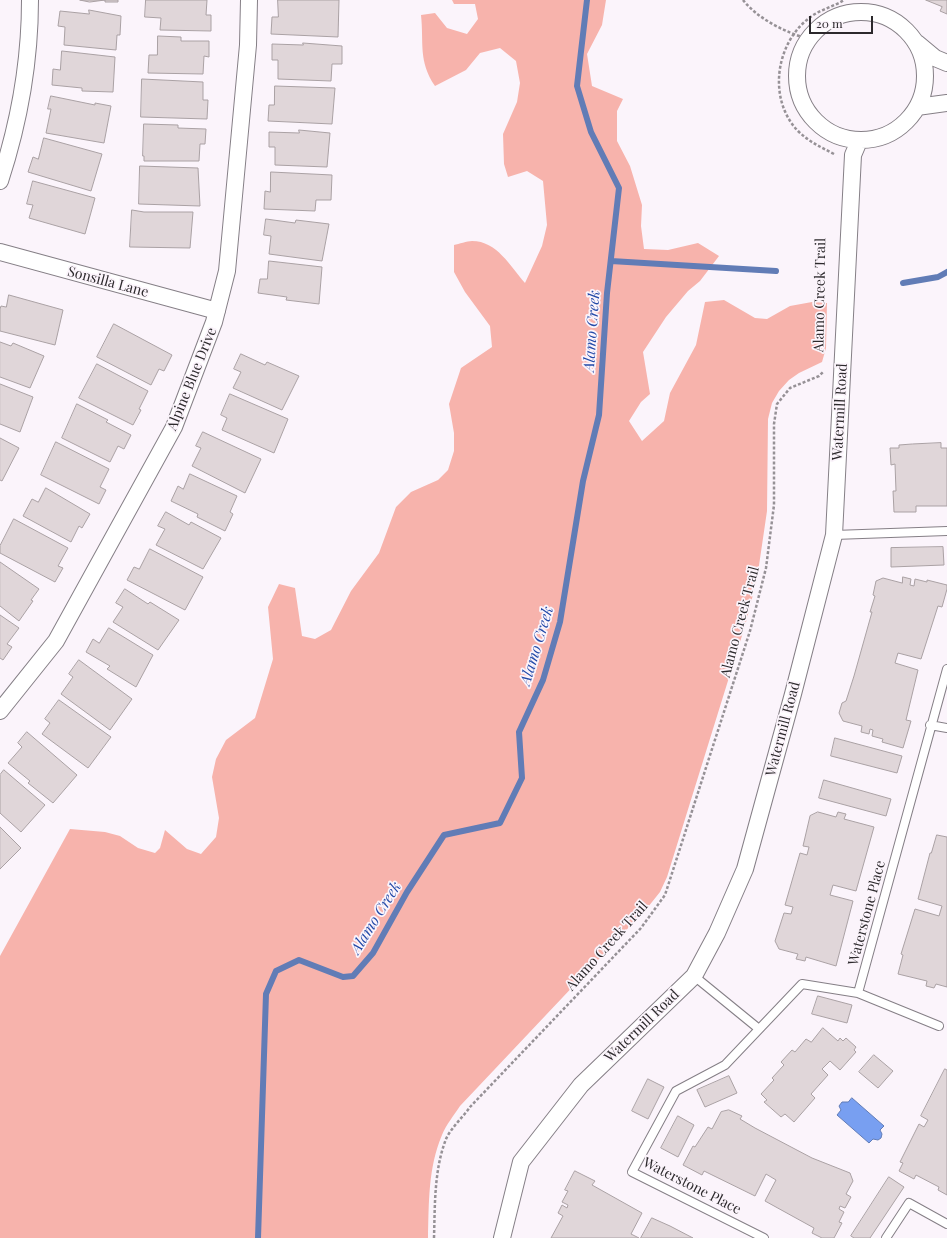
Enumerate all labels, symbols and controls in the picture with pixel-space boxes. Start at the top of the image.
scale bar [811,8,875,34]
text: 20 m [816,15,843,31]
street label: Alamo Creek Trail [811,238,829,352]
street label: Sonsilla Lane [66,263,150,301]
water label: Alamo Creek [580,290,604,372]
street label: Alpine Blue Drive [164,325,220,433]
street label: Watermill Road [829,363,851,461]
street label: Alamo Creek Trail [717,565,763,679]
water label: Alamo Creek [516,604,558,688]
street label: Watermill Road [762,680,804,778]
street label: Waterstone Place [845,859,889,967]
water label: Alamo Creek [347,879,405,957]
street label: Alamo Creek Trail [563,898,651,994]
street label: Watermill Road [601,986,683,1066]
street label: Waterstone Place [640,1154,744,1218]

